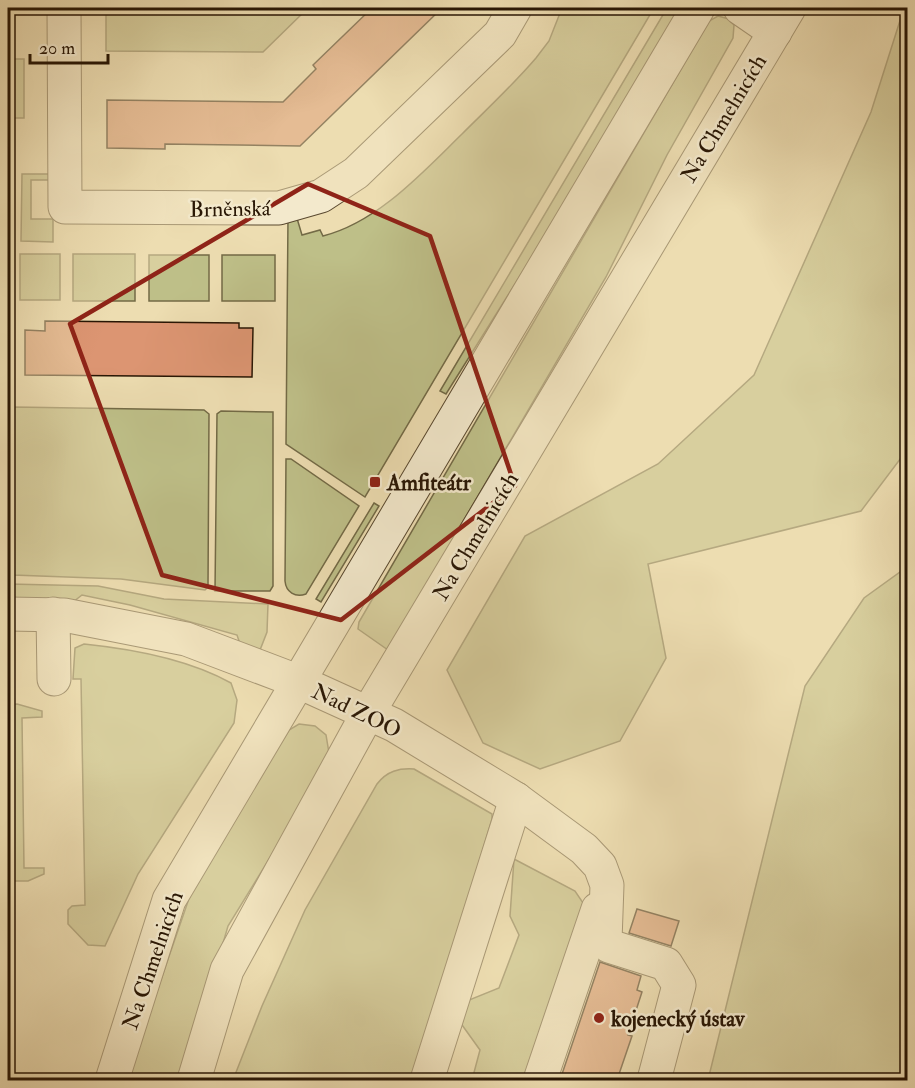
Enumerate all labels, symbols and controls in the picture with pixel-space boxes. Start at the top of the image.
scale bar [30,27,108,65]
text: 20 m [39,37,75,60]
street label: Na Chmelnicích [675,49,773,188]
street label: Brněnská [189,194,272,224]
street label: Na Chmelnicích [427,467,525,606]
place label: Amfiteátr [386,469,472,497]
marker: Amfiteátr [368,475,382,489]
street label: Nad ZOO [307,677,406,745]
street label: Na Chmelnicích [116,887,190,1033]
place label: kojenecký ústav [610,1005,746,1034]
marker: kojenecký ústav [592,1011,606,1025]

